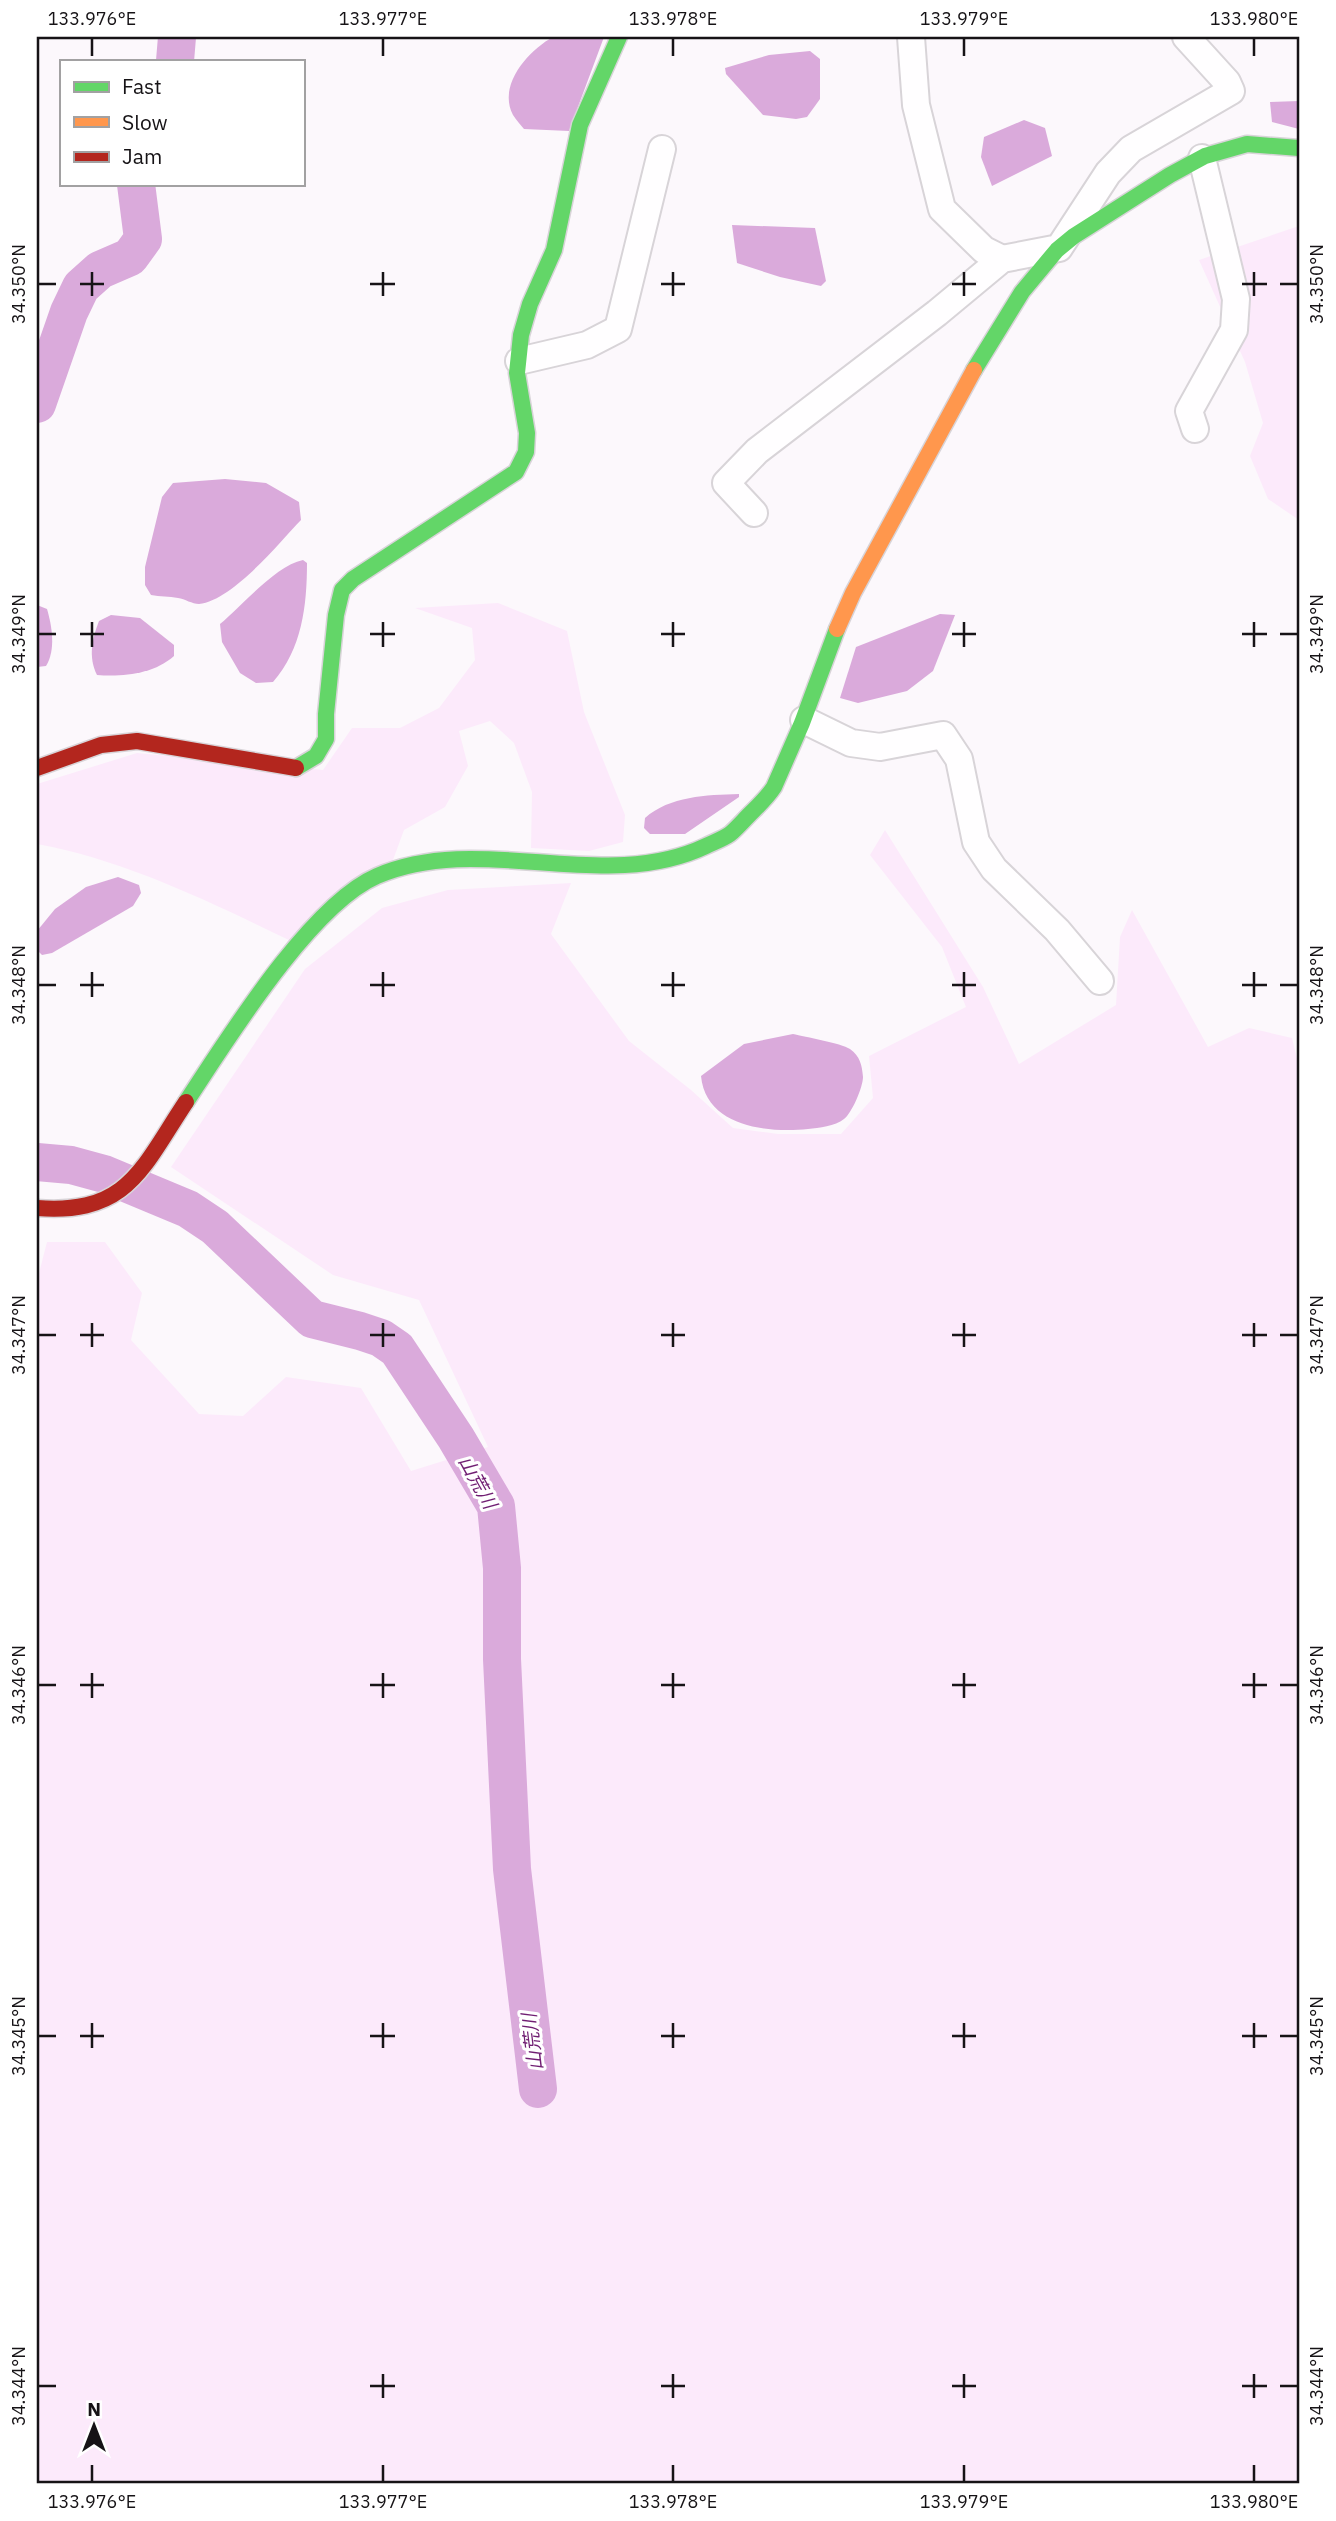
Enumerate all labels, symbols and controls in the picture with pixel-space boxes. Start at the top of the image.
text: 133.976°E [48,7,136,30]
text: 133.977°E [339,7,427,30]
text: 133.978°E [629,7,717,30]
text: 133.979°E [920,7,1008,30]
text: 133.980°E [1210,7,1298,30]
legend [60,60,304,186]
text: Fast [122,72,162,100]
text: Slow [122,108,168,136]
text: Jam [122,142,162,170]
text: 34.350°N [7,244,30,324]
text: 34.350°N [1305,244,1328,324]
text: 34.349°N [7,594,30,674]
text: 34.349°N [1305,594,1328,674]
text: 34.348°N [7,945,30,1025]
text: 34.348°N [1305,945,1328,1025]
text: 34.347°N [7,1295,30,1375]
text: 34.347°N [1305,1295,1328,1375]
water label: 山荒川 [454,1451,503,1514]
text: 34.346°N [7,1645,30,1725]
text: 34.346°N [1305,1645,1328,1725]
text: 34.345°N [7,1996,30,2076]
text: 34.345°N [1305,1996,1328,2076]
water label: 山荒川 [516,2010,547,2072]
text: 34.344°N [7,2346,30,2426]
text: 34.344°N [1305,2346,1328,2426]
north arrow [60,2392,130,2462]
text: N [87,2397,101,2421]
text: 133.976°E [48,2490,136,2513]
text: 133.977°E [339,2490,427,2513]
text: 133.978°E [629,2490,717,2513]
text: 133.979°E [920,2490,1008,2513]
text: 133.980°E [1210,2490,1298,2513]

